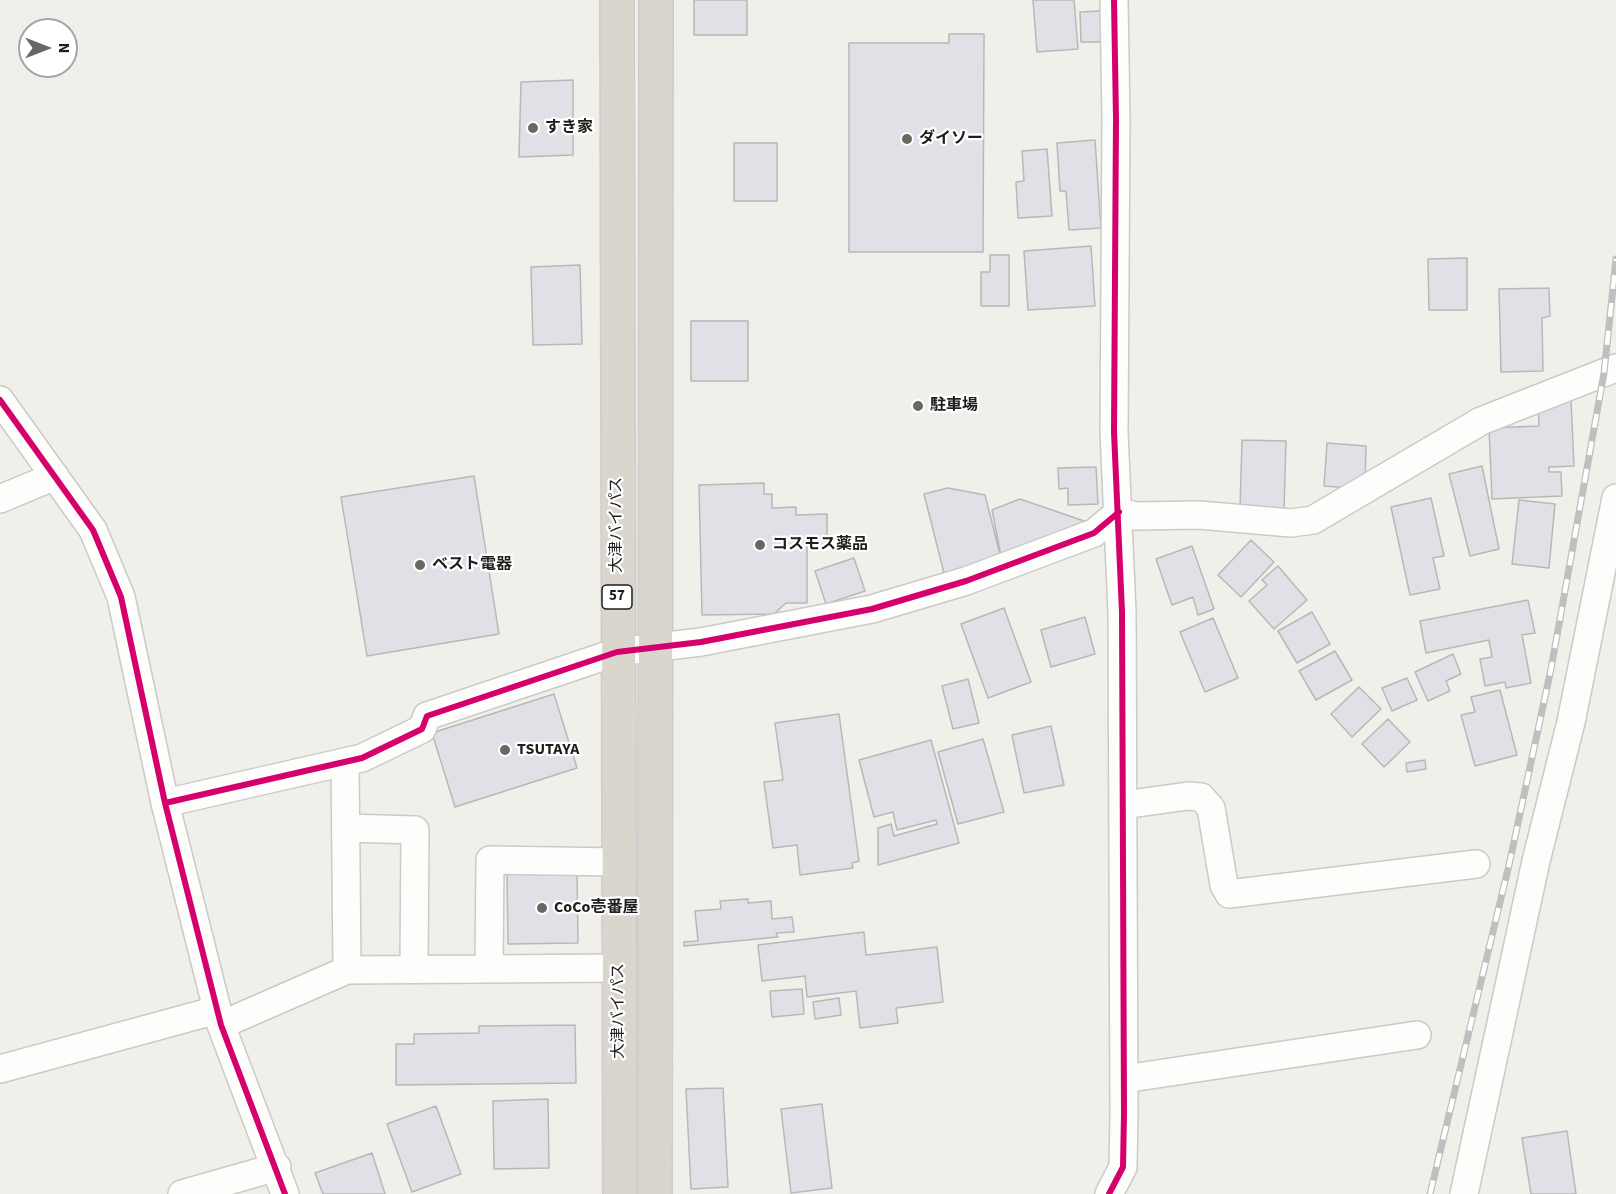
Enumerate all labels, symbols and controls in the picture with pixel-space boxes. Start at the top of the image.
north arrow [18,18,78,78]
text: N [53,43,75,53]
place label: すき家 [545,118,593,138]
marker: すき家 [526,121,540,135]
place label: ダイソー [919,129,983,149]
marker: ダイソー [900,132,914,146]
place label: 駐車場 [930,396,978,416]
marker: 駐車場 [911,399,925,413]
street label: 大津バイパス [607,477,627,573]
place label: コスモス薬品 [772,535,868,555]
marker: コスモス薬品 [753,538,767,552]
place label: ベスト電器 [432,555,512,575]
marker: ベスト電器 [413,558,427,572]
road number: 57 [602,585,632,609]
place label: TSUTAYA [517,740,579,760]
marker: TSUTAYA [498,743,512,757]
place label: CoCo壱番屋 [554,898,638,918]
marker: CoCo壱番屋 [535,901,549,915]
street label: 大津バイパス [609,963,629,1059]

